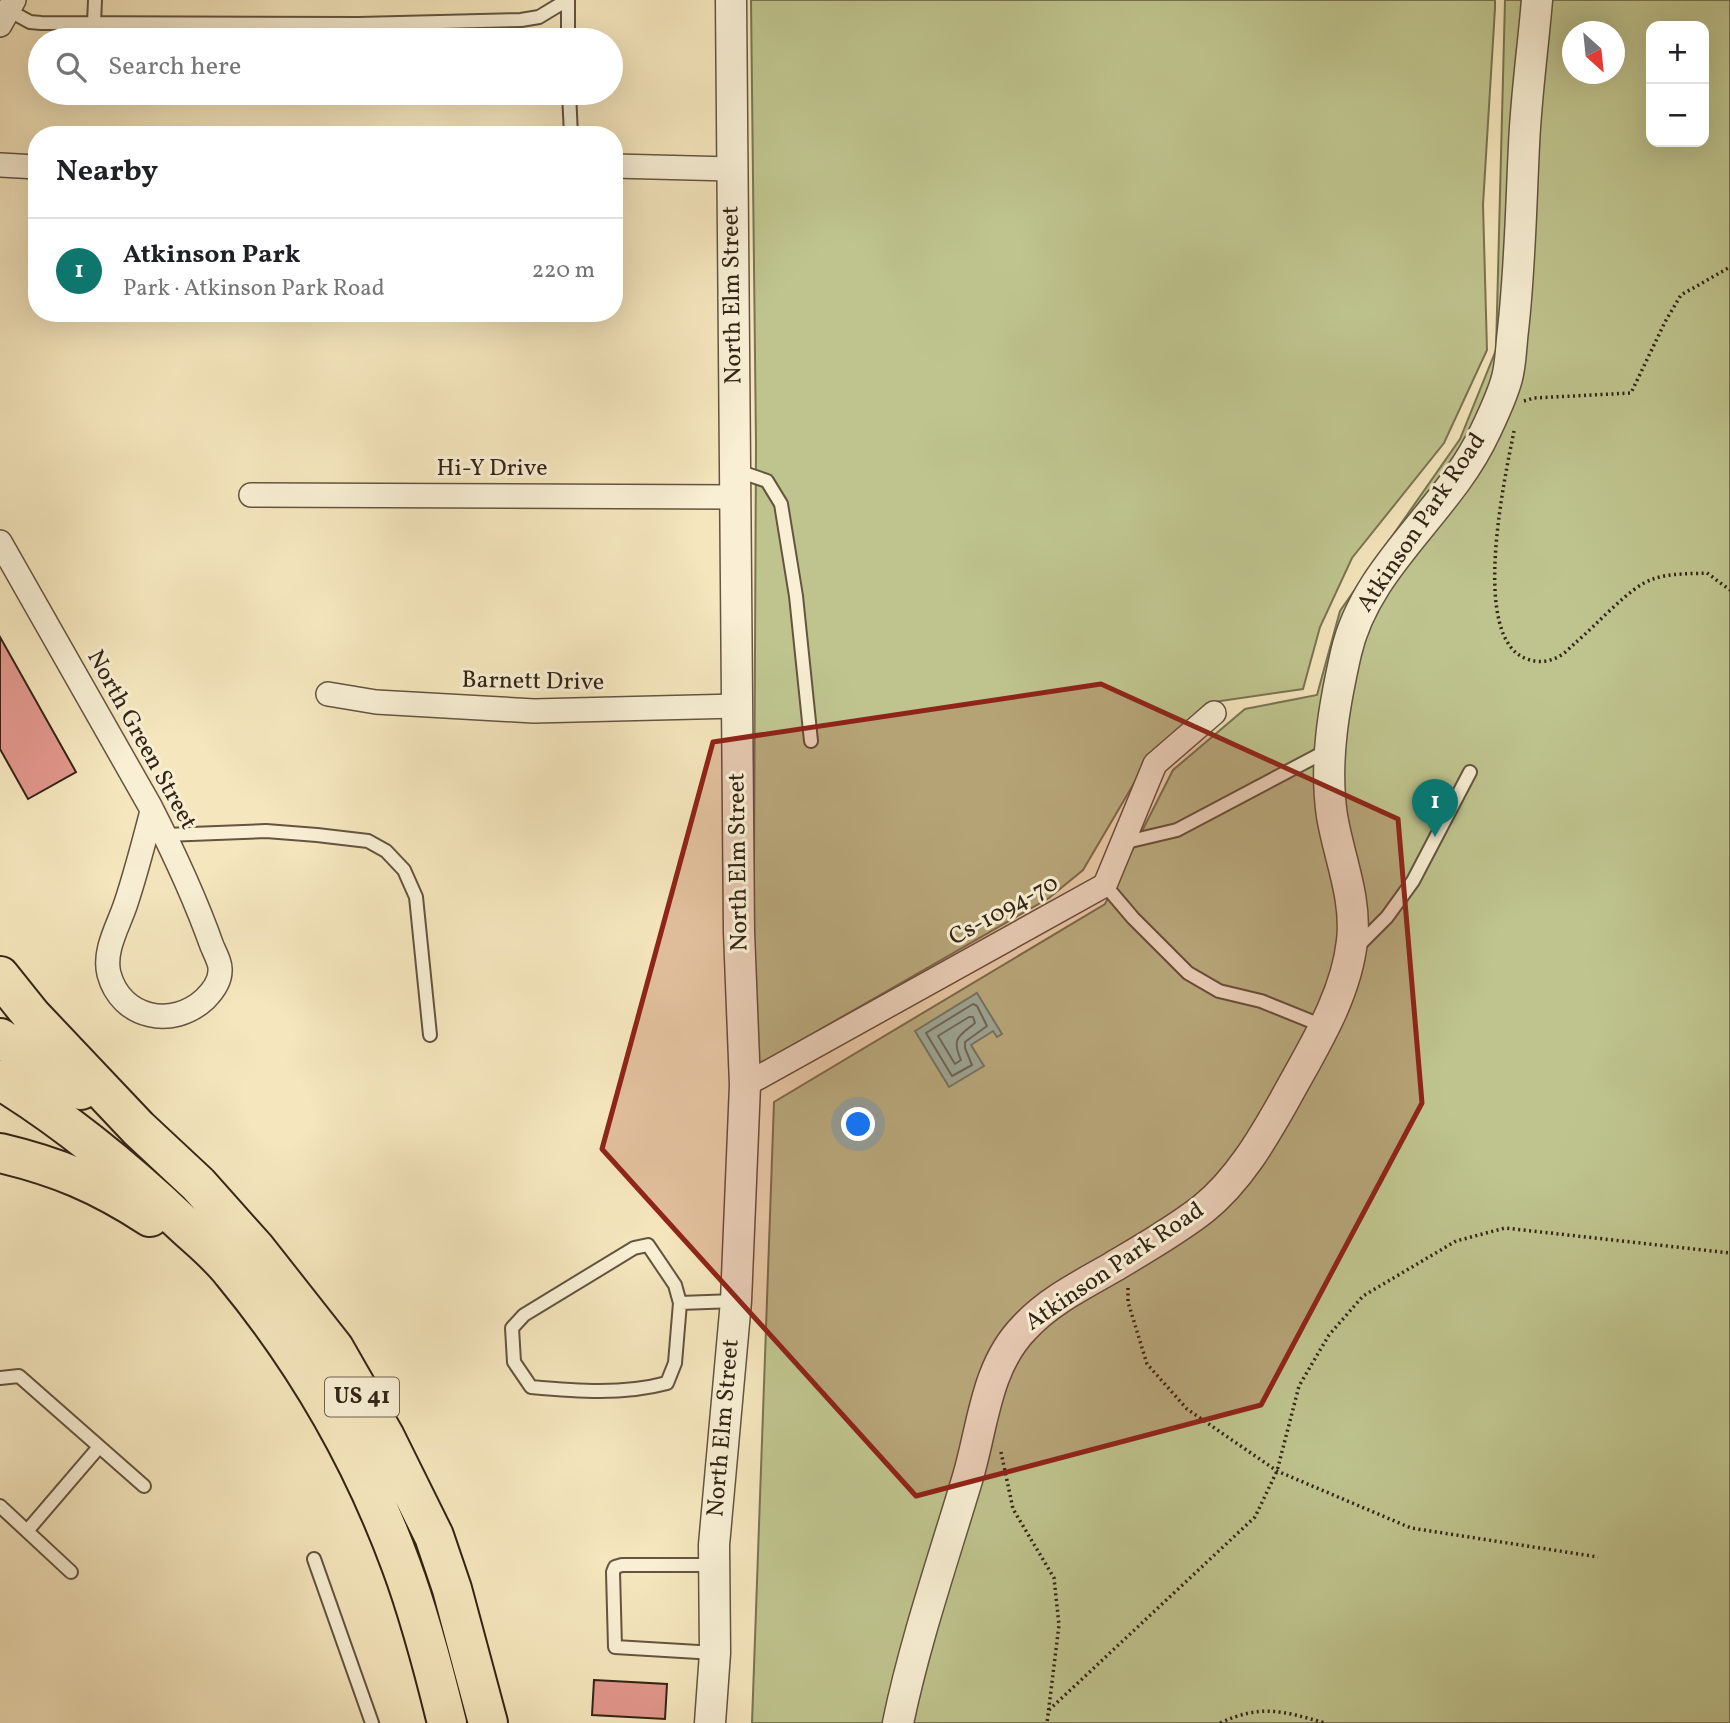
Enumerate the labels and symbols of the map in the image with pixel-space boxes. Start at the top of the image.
north arrow [1562,21,1625,84]
street label: North Elm Street [714,205,752,385]
street label: Atkinson Park Road [1349,427,1495,619]
street label: Hi-Y Drive [436,452,548,486]
street label: North Green Street [78,644,204,836]
street label: Barnett Drive [461,664,605,700]
street label: North Elm Street [720,772,758,952]
pin: 1 [1412,779,1458,837]
street label: Cs-1094-70 [943,867,1065,955]
your location [841,1107,875,1141]
street label: Atkinson Park Road [1019,1194,1211,1340]
street label: North Elm Street [699,1337,749,1519]
road number: US 41 [325,1378,399,1416]

